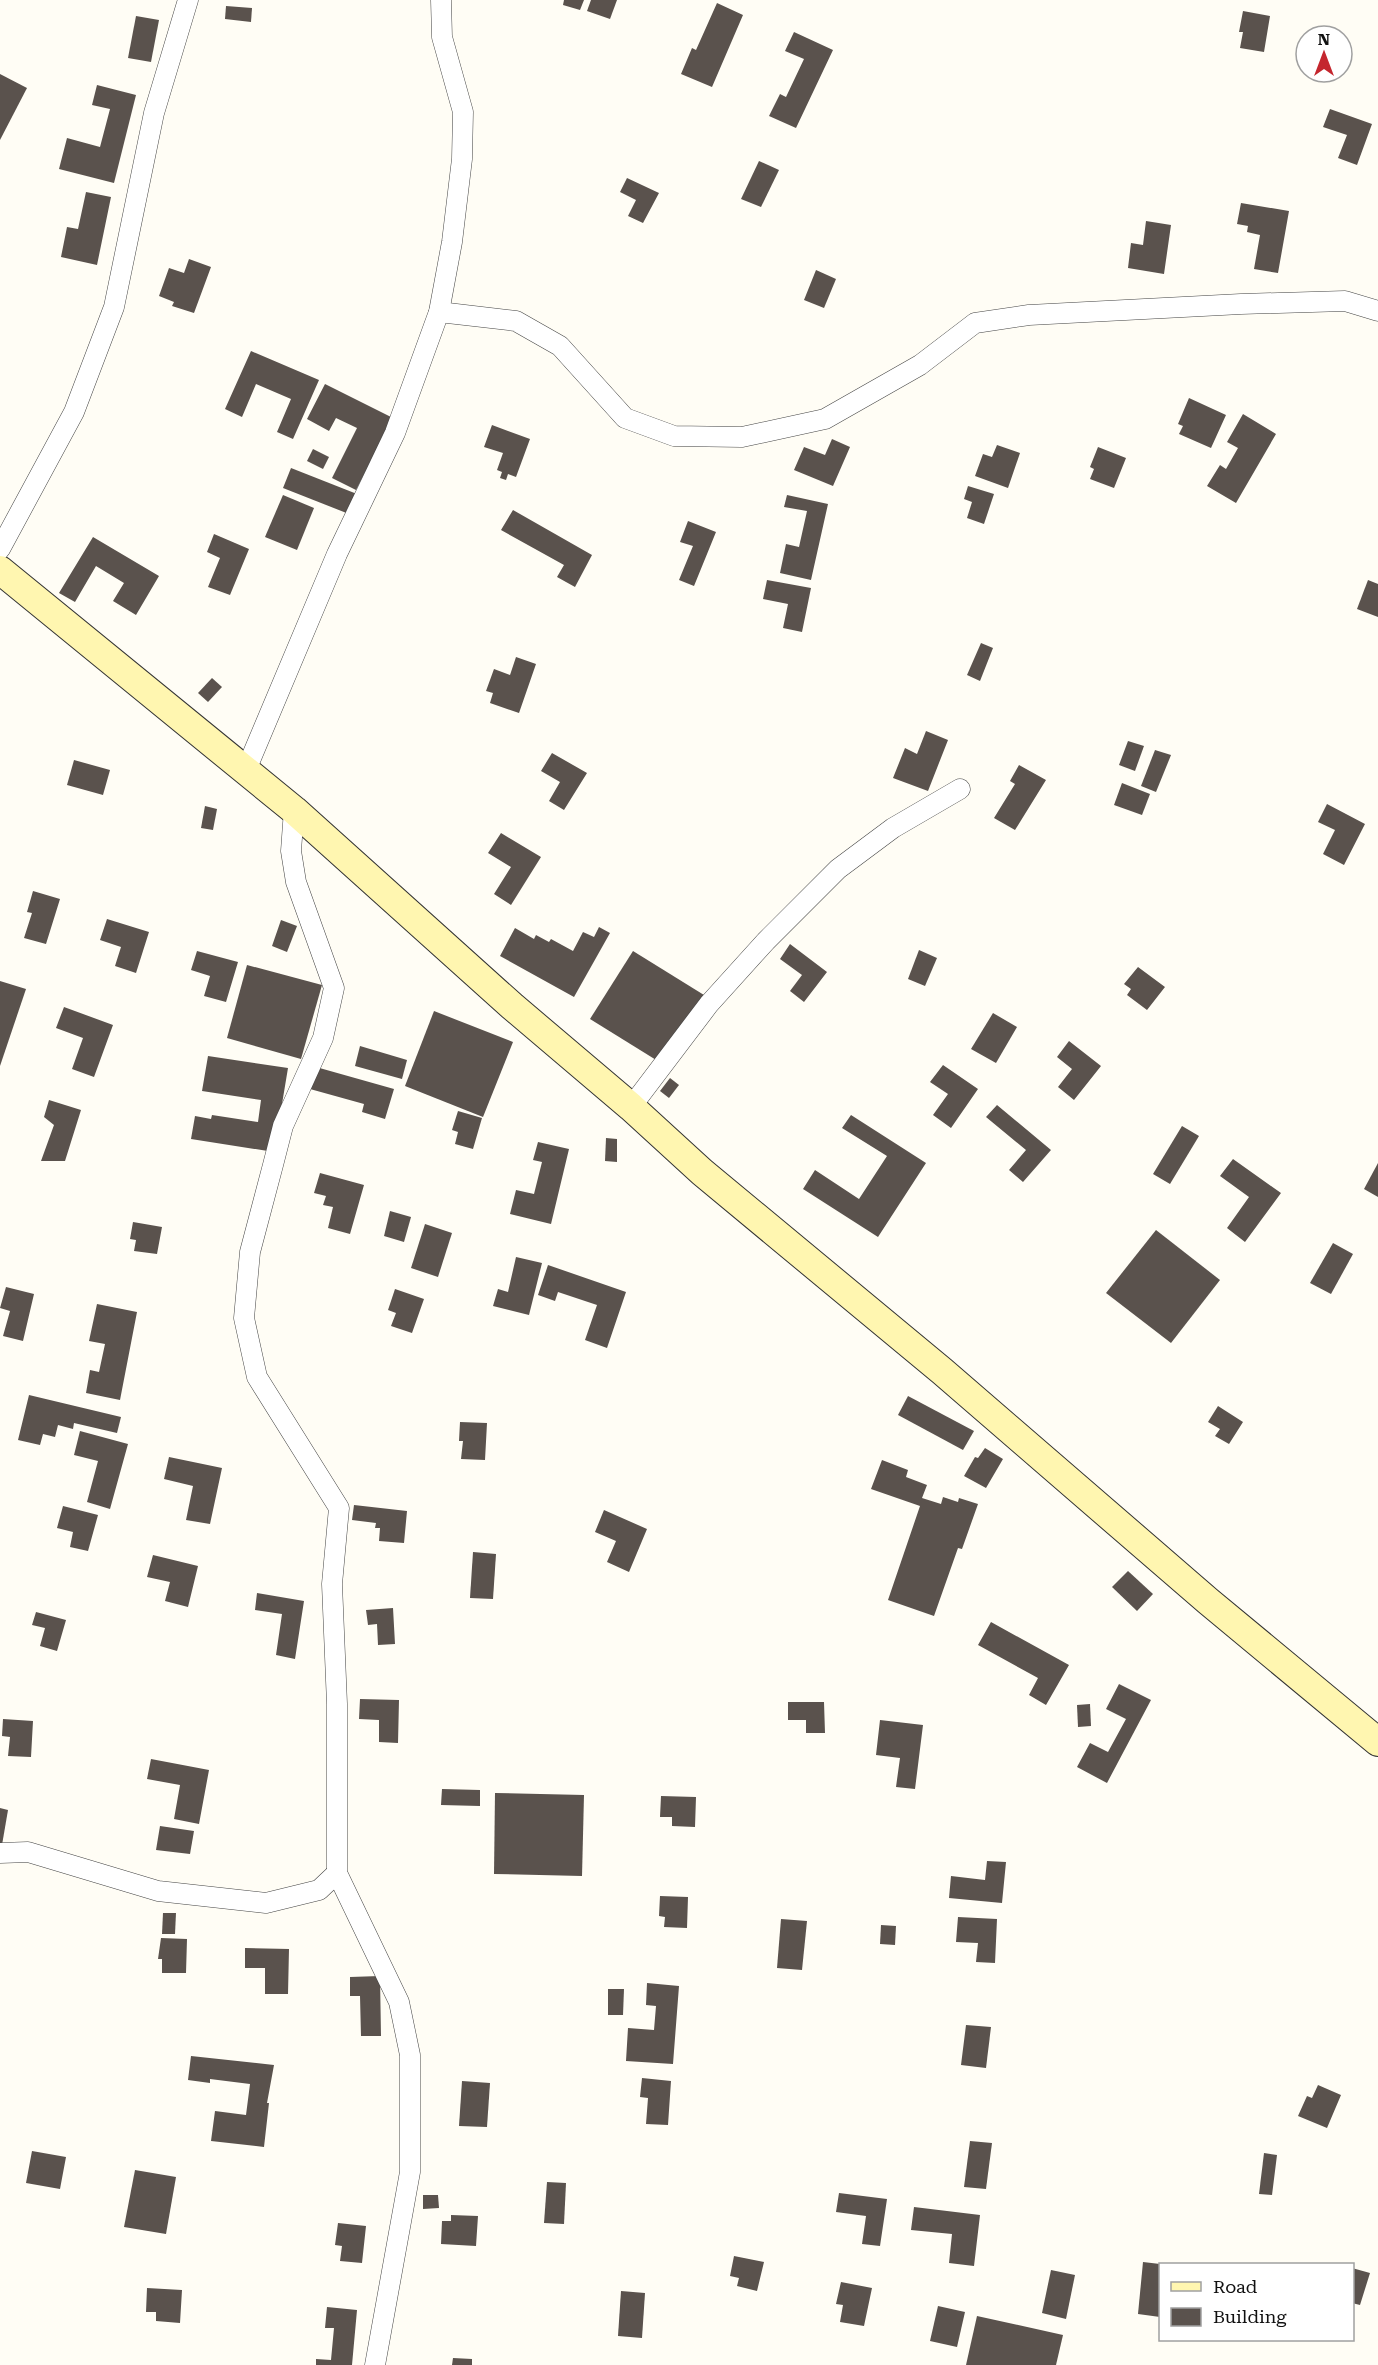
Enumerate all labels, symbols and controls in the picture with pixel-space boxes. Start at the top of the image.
north arrow [1294,24,1354,84]
text: N [1318,30,1330,49]
legend [1159,2263,1354,2341]
text: Road [1213,2276,1258,2297]
text: Building [1213,2306,1287,2327]

